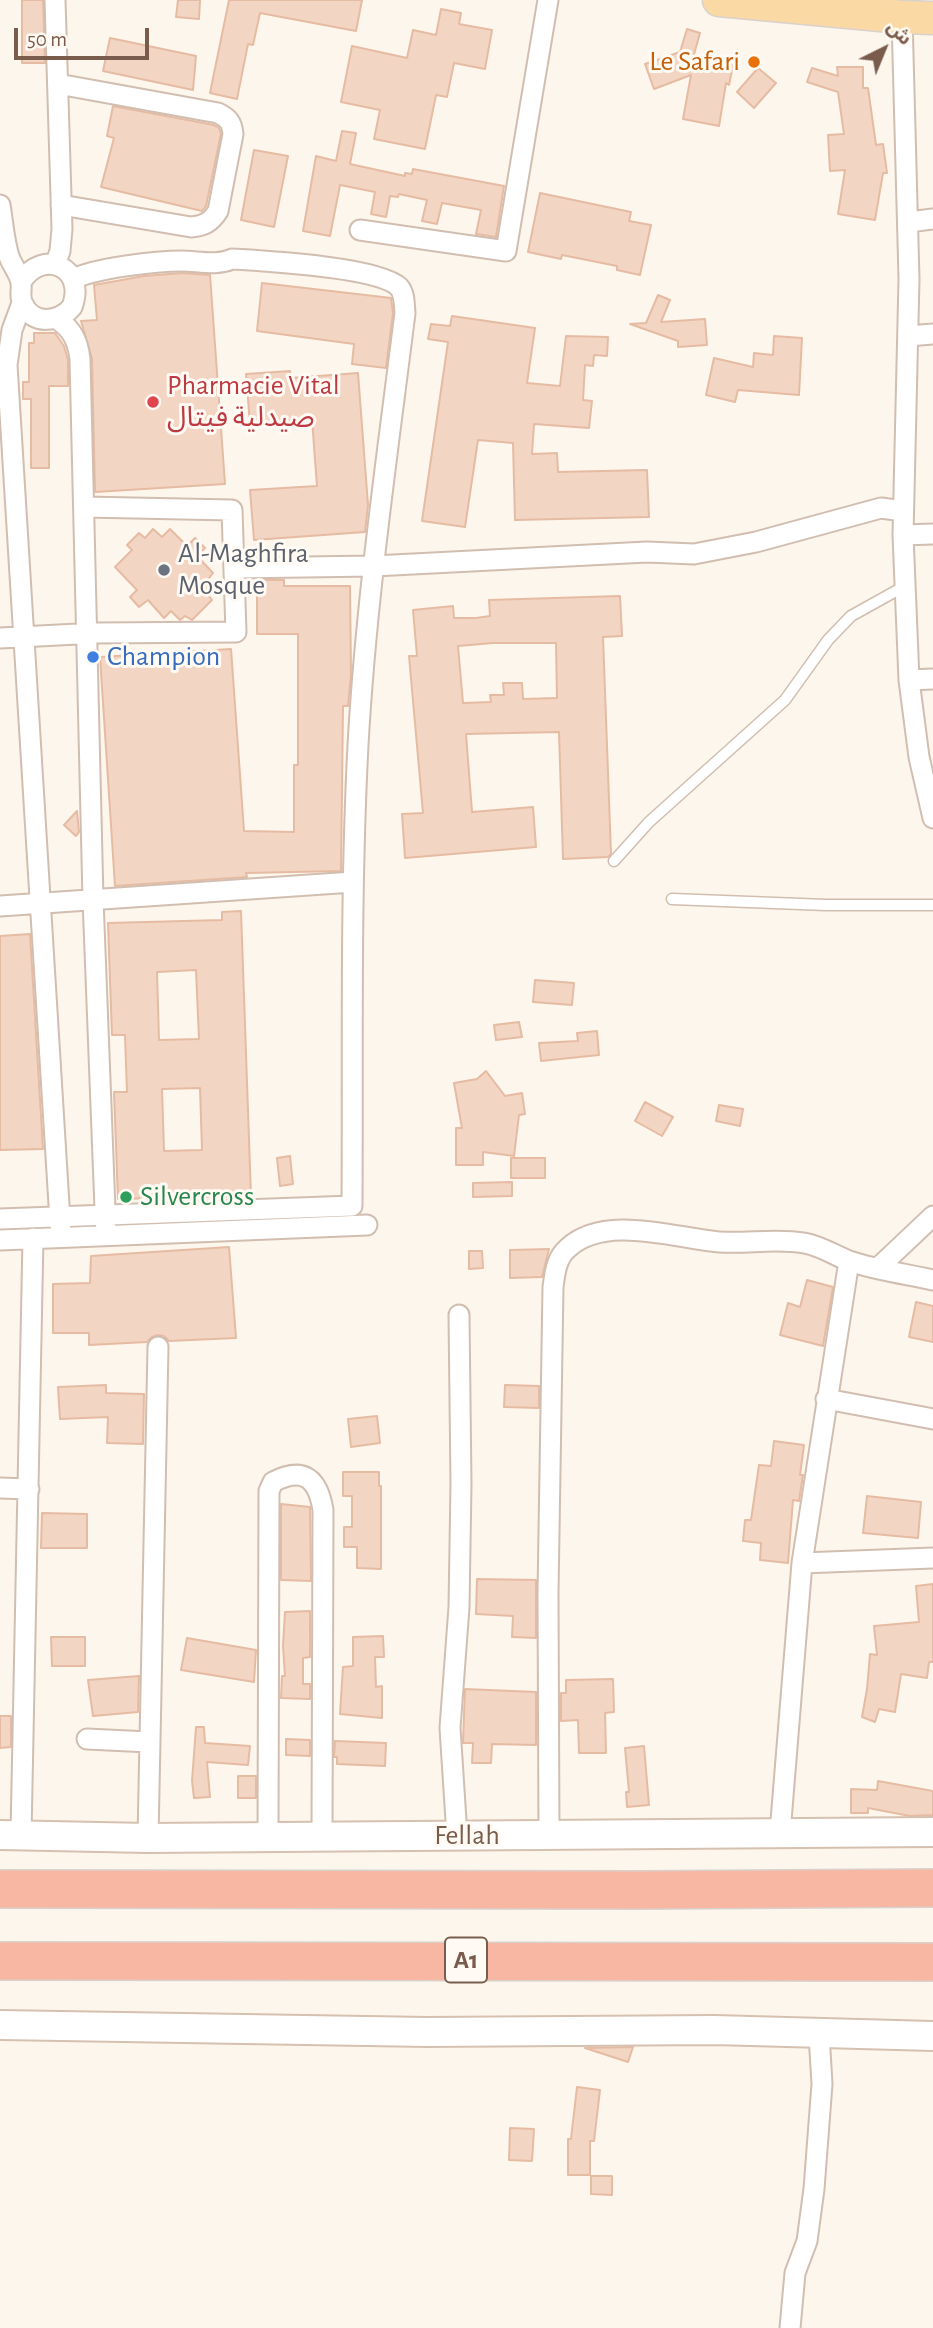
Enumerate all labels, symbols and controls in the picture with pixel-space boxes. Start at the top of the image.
scale bar [18,14,152,58]
north arrow [849,14,919,84]
text: ش [883,17,915,49]
text: 50 m [27,29,67,50]
place label: Le Safari [649,45,740,79]
marker: Le Safari [746,54,762,70]
place label: Pharmacie Vital صيدلية فيتال [167,369,340,435]
marker: Pharmacie Vital صيدلية فيتال [145,394,161,410]
place label: Al-Maghfira Mosque [178,537,309,603]
marker: Al-Maghfira Mosque [156,562,172,578]
place label: Champion [107,640,220,674]
marker: Champion [85,649,101,665]
place label: Silvercross [140,1180,254,1214]
marker: Silvercross [118,1189,134,1205]
street label: Fellah [434,1819,500,1853]
road number: A1 [445,1938,487,1982]

